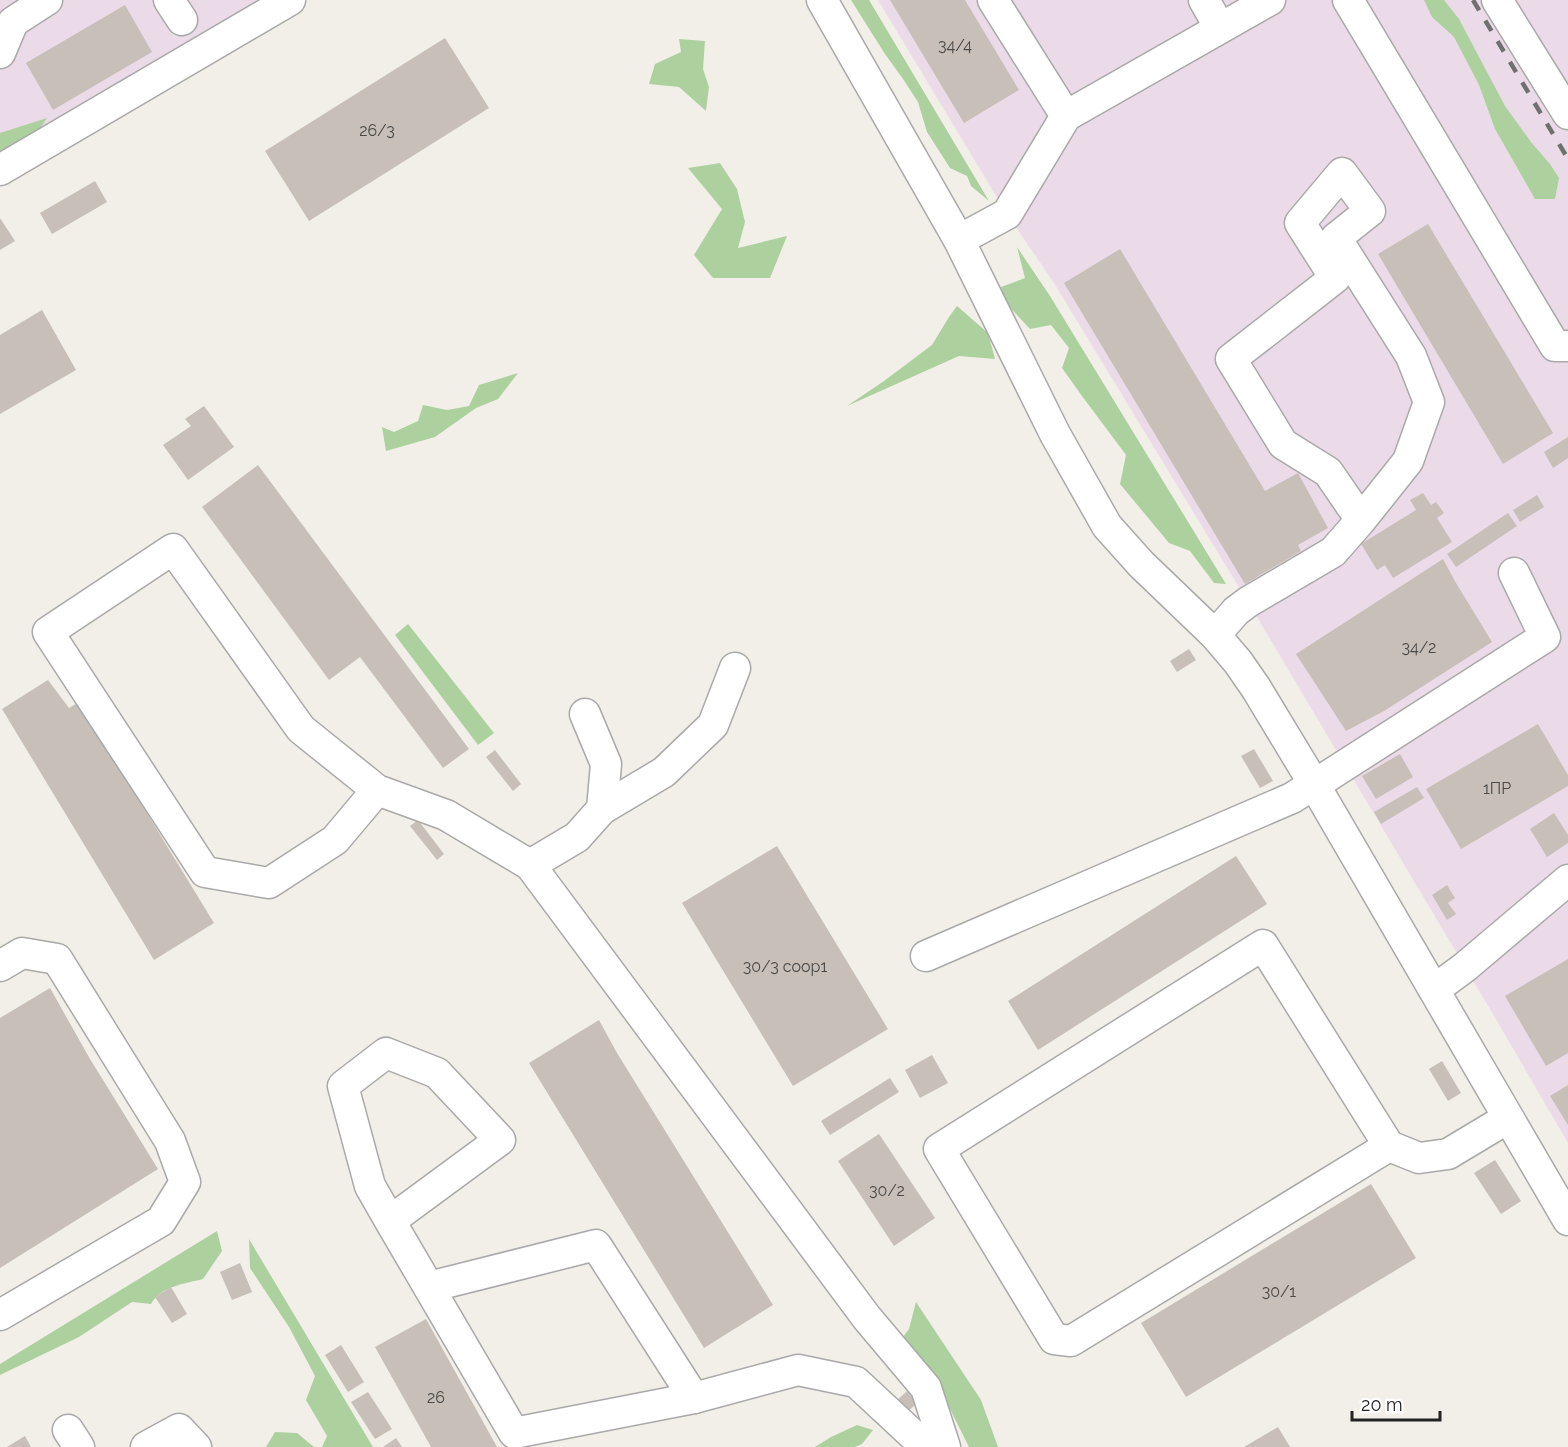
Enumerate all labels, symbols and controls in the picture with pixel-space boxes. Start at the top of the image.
house number: 34/4 [938,36,972,55]
house number: 26/3 [359,121,395,140]
house number: 34/2 [1402,638,1436,657]
house number: 1ПР [1483,779,1511,798]
house number: 30/3 соор1 [743,957,827,976]
house number: 30/2 [869,1181,905,1200]
house number: 30/1 [1262,1282,1296,1301]
scale bar [1352,1384,1440,1422]
house number: 26 [427,1388,445,1407]
text: 20 m [1361,1394,1403,1415]

